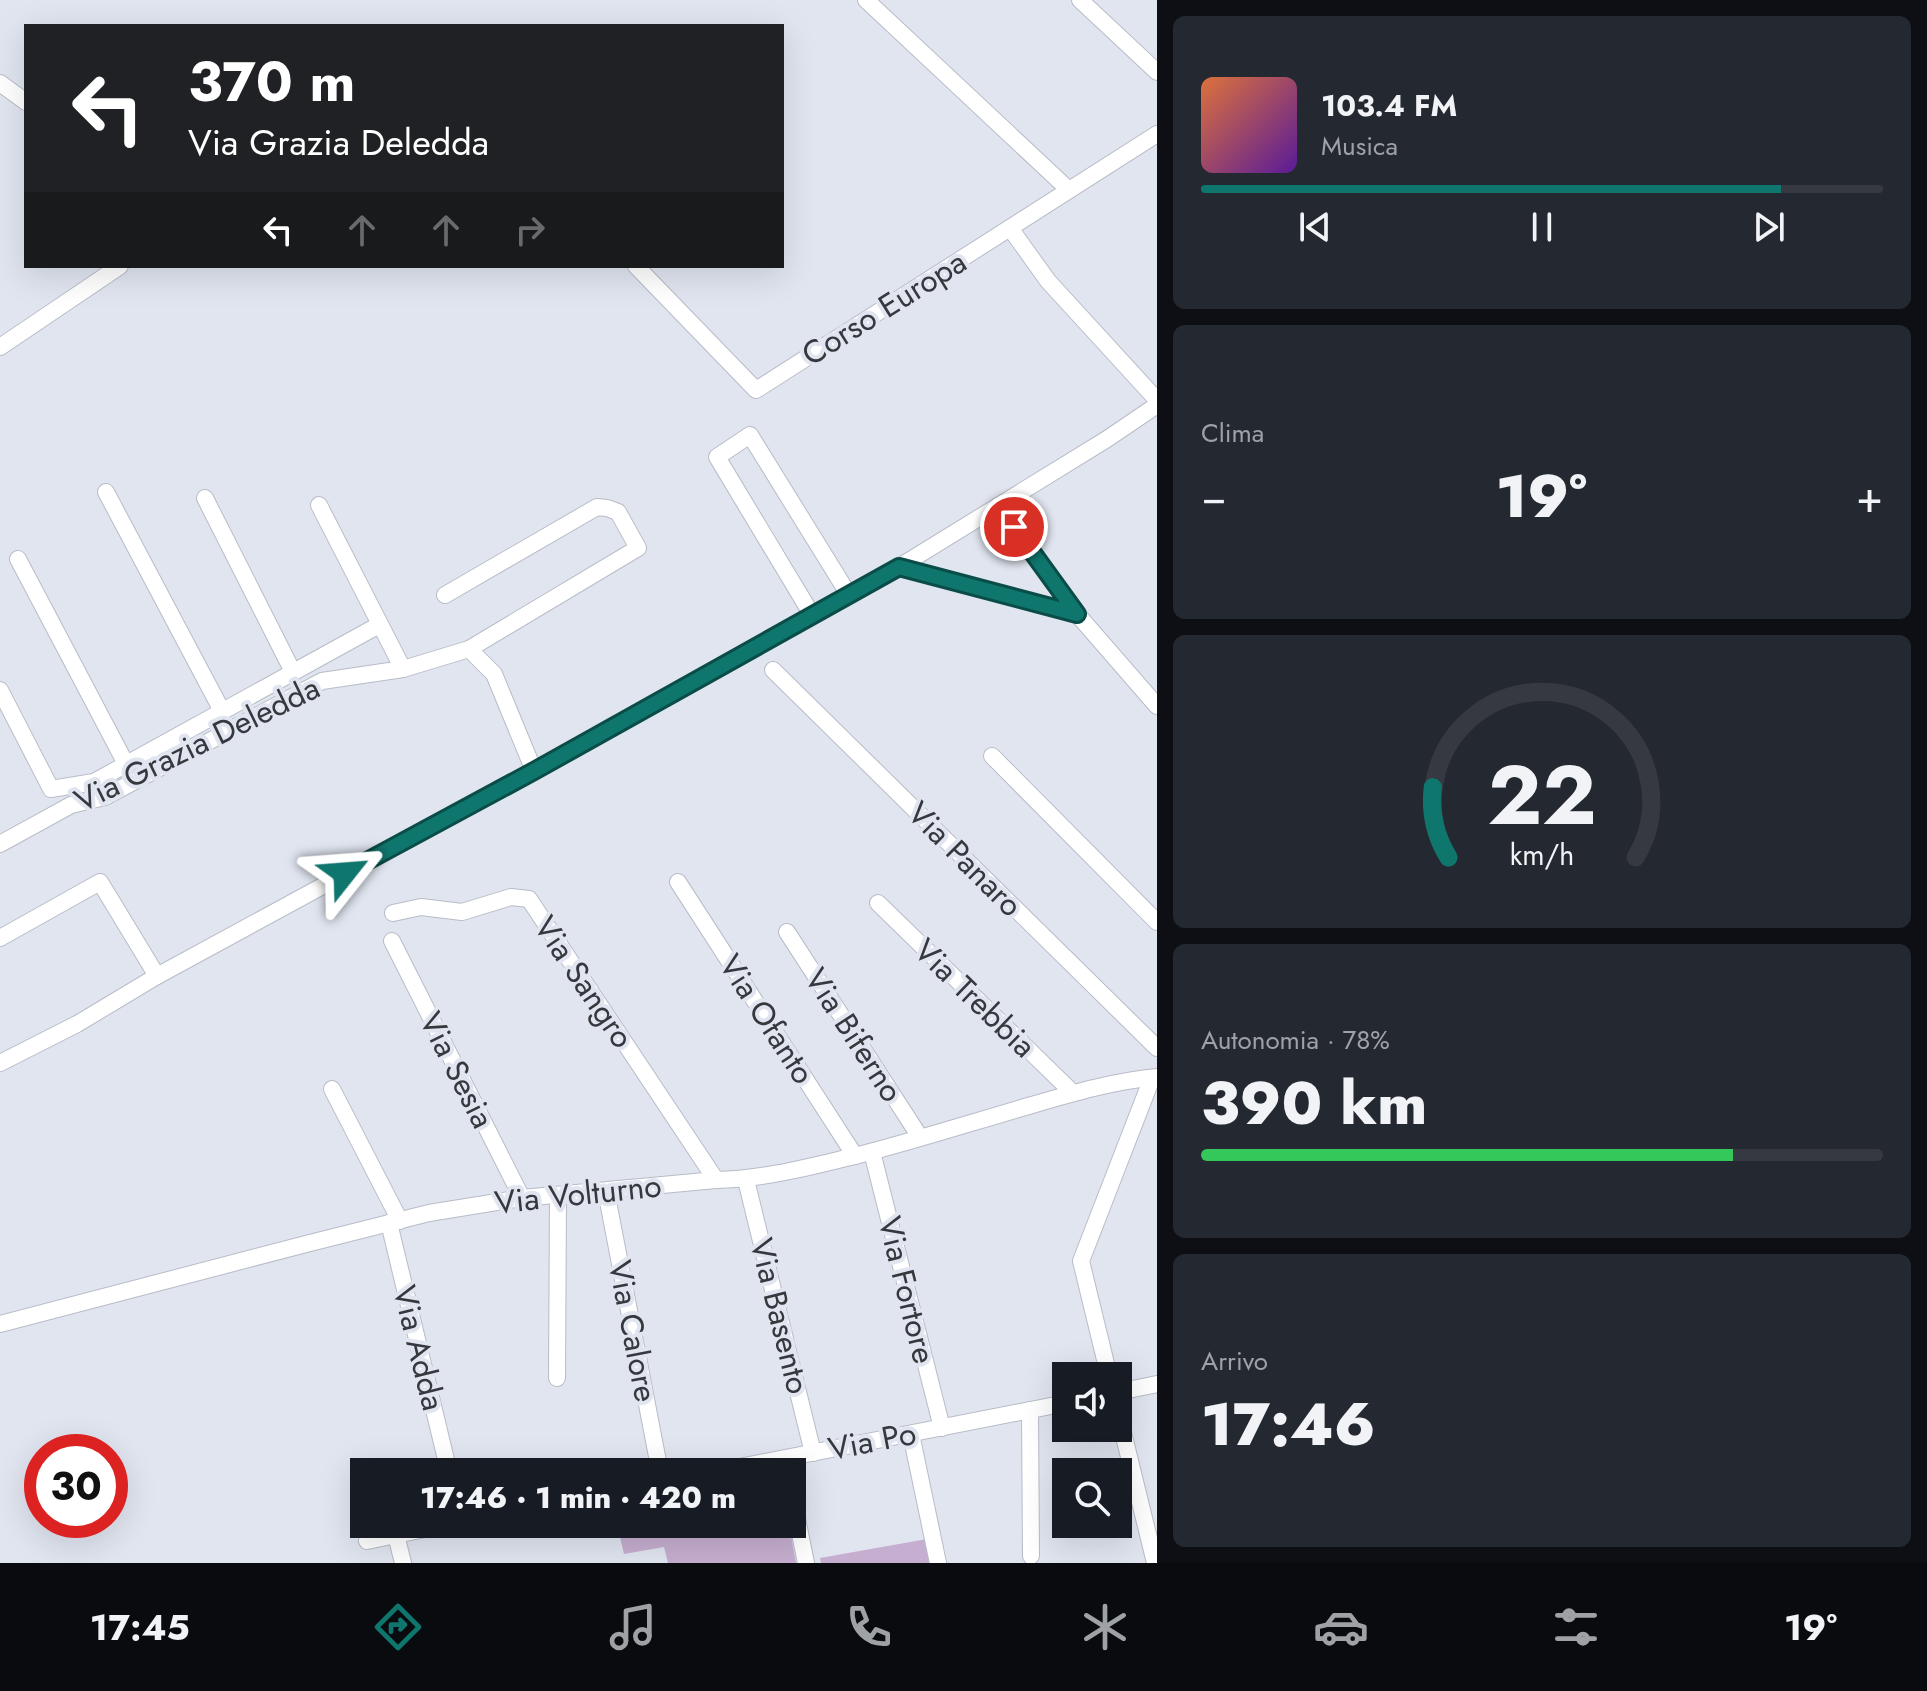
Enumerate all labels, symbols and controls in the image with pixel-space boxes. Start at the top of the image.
text: 370 m [188,41,356,122]
icon: left [56,56,160,160]
text: 103.4 FM [1321,84,1457,127]
text: Via Grazia Deledda [188,116,489,168]
text: Musica [1321,127,1398,165]
icon: previous [1293,205,1337,249]
icon: pause [1520,205,1564,249]
icon: next [1747,205,1791,249]
icon: left [256,208,300,252]
icon: ahead [340,208,384,252]
icon: ahead [424,208,468,252]
icon: right [508,208,552,252]
street label: Corso Europa [793,239,975,377]
text: Clima [1201,414,1264,452]
text: 19° [1496,453,1587,540]
text: − [1201,465,1227,529]
text: + [1856,465,1883,529]
pin [980,493,1048,561]
icon: arrive [992,505,1036,549]
street label: Via Grazia Deledda [67,665,327,823]
text: 22 [1487,734,1597,854]
street label: Via Panaro [897,791,1033,927]
position arrow [303,831,387,915]
text: km/h [1510,834,1574,876]
street label: Via Sangro [523,907,645,1057]
street label: Via Trebbia [904,928,1046,1068]
street label: Via Ofanto [708,945,826,1093]
street label: Via Biferno [793,959,915,1111]
street label: Via Sesia [408,1004,506,1136]
text: Autonomia · 78% [1201,1021,1390,1059]
text: 390 km [1201,1060,1427,1147]
street label: Via Volturno [492,1162,664,1226]
street label: Via Fortore [867,1212,947,1368]
street label: Via Basento [738,1233,822,1399]
street label: Via Calore [597,1256,669,1406]
street label: Via Adda [381,1281,457,1415]
text: Arrivo [1201,1342,1268,1380]
map controls [1052,1362,1132,1538]
button: sound [1052,1362,1132,1442]
text: 17:46 [1201,1381,1376,1468]
street label: Via Po [824,1410,920,1472]
speed limit sign: 30 [24,1434,128,1538]
button: search [1052,1458,1132,1538]
text: 17:46 · 1 min · 420 m [420,1476,736,1519]
icon: directions [370,1599,426,1655]
icon: music [605,1599,661,1655]
icon: phone [841,1599,897,1655]
icon: climate [1077,1599,1133,1655]
icon: car [1313,1599,1369,1655]
icon: filters [1548,1599,1604,1655]
text: 17:45 [90,1601,190,1653]
text: 19° [1784,1601,1837,1653]

